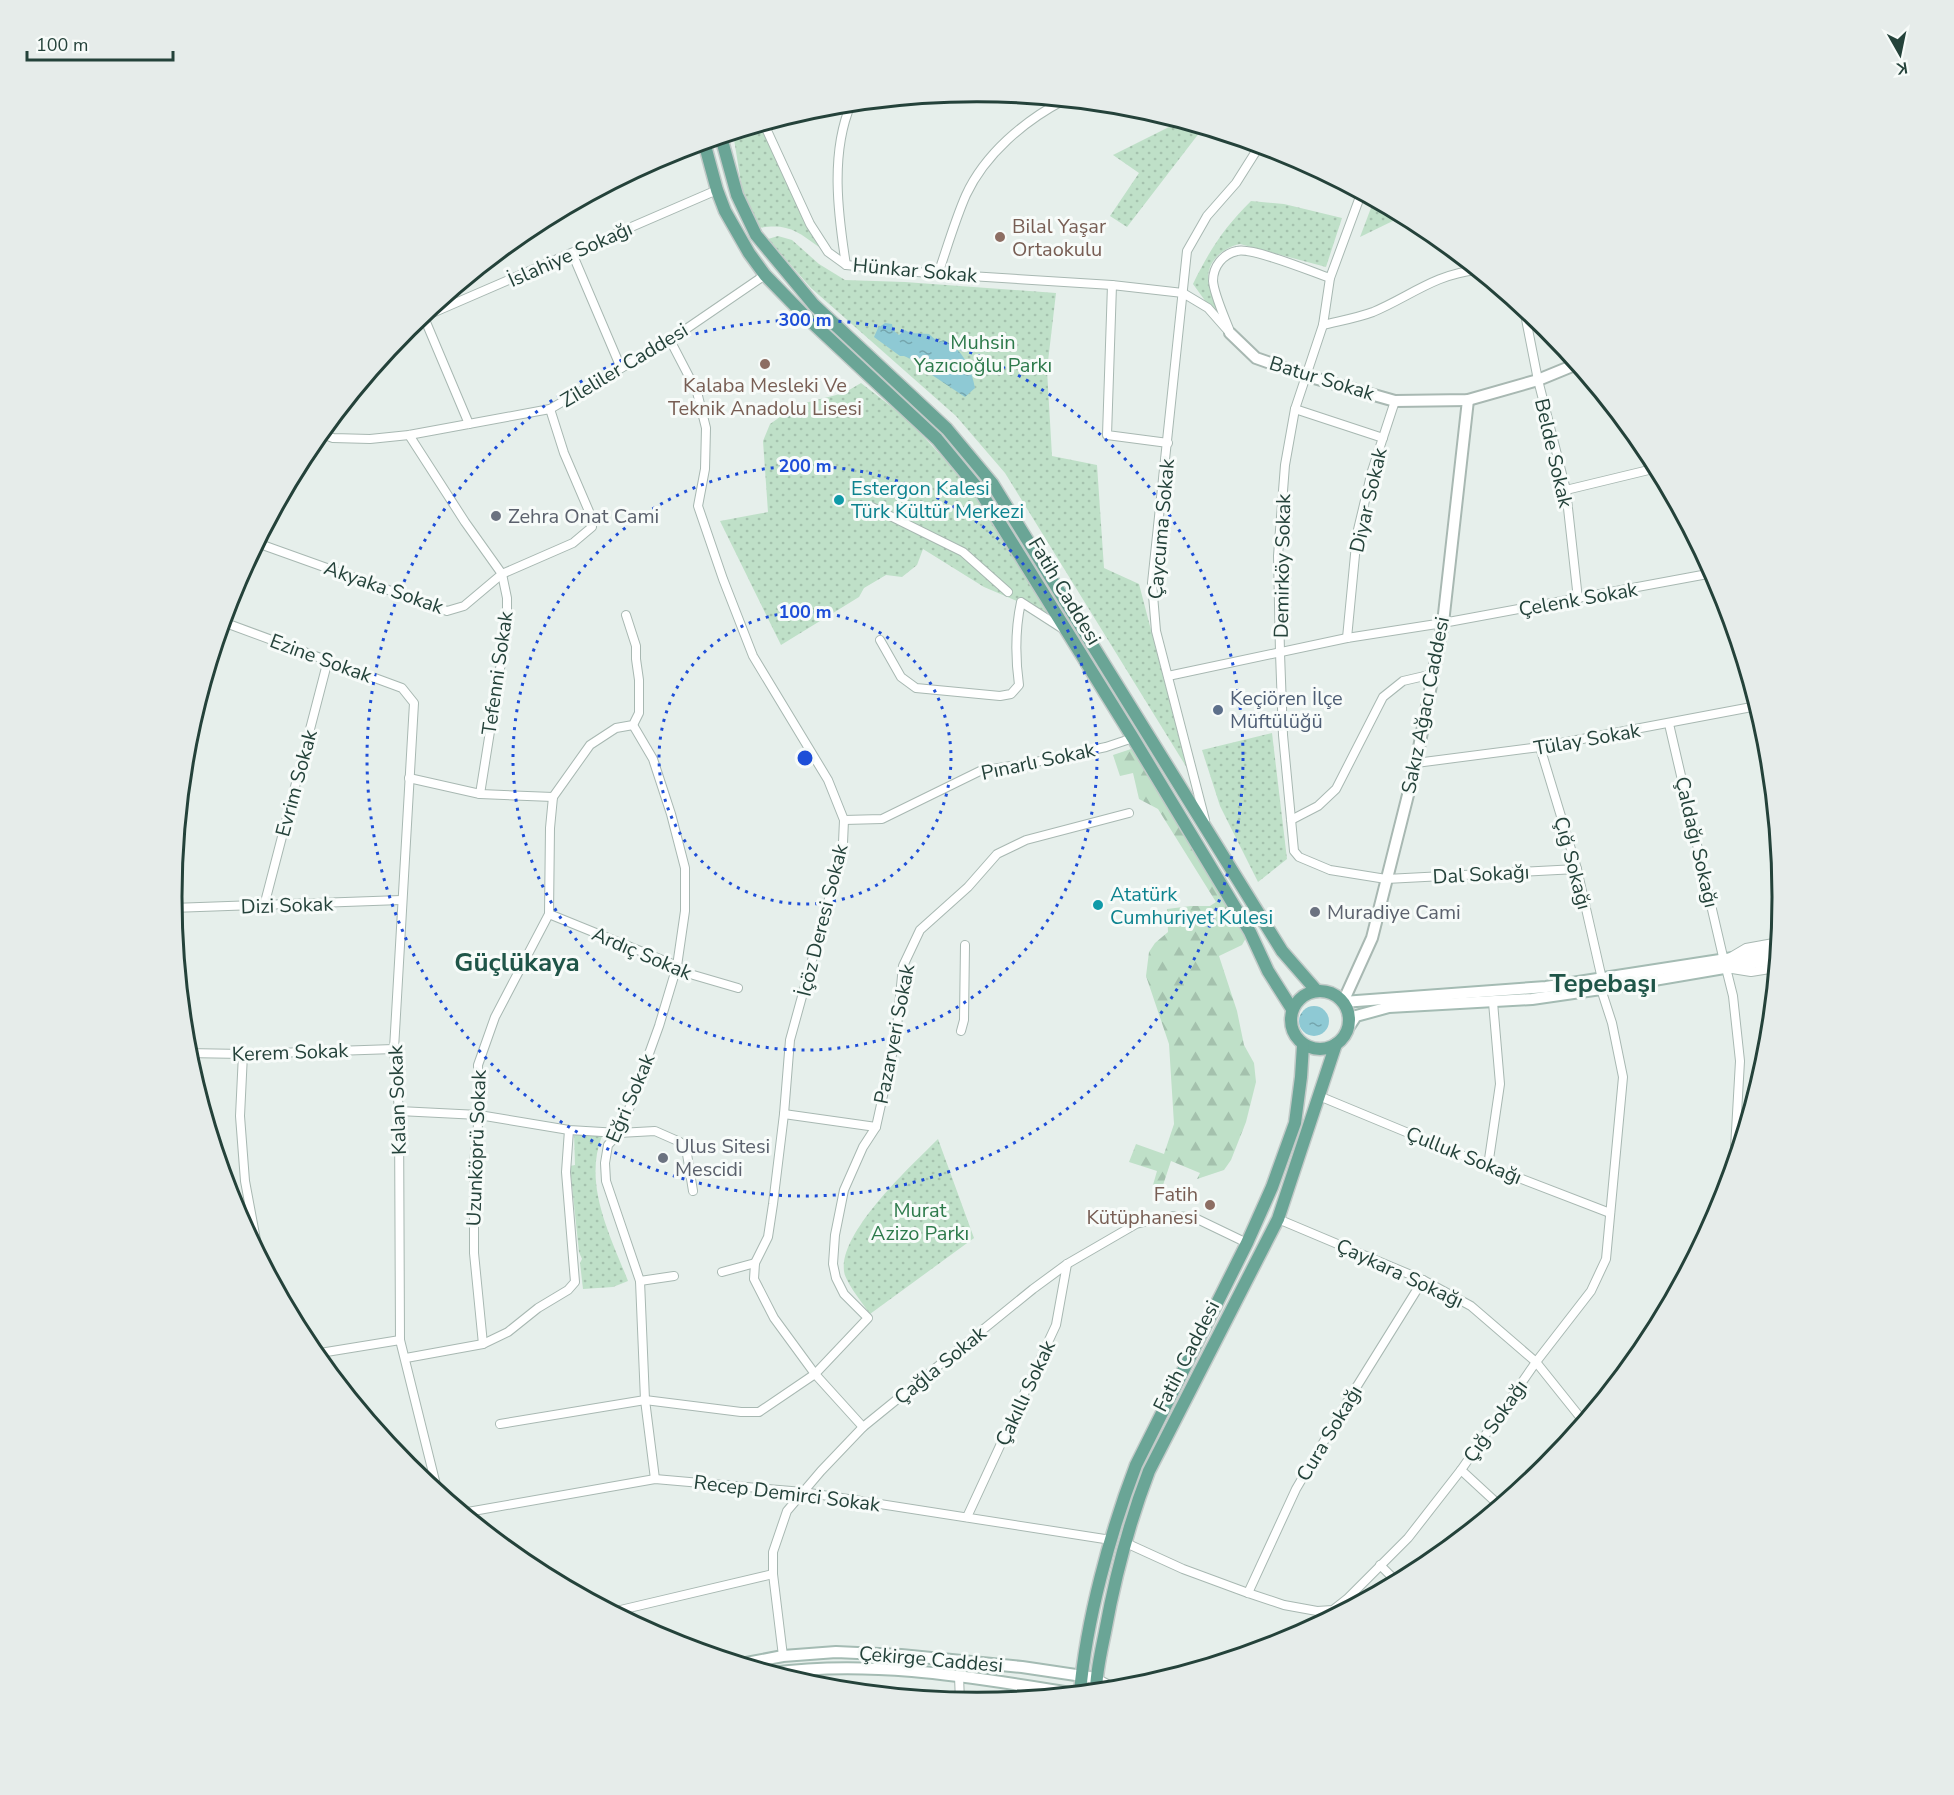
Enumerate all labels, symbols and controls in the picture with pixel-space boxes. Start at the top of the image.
scale bar [27,24,172,62]
north arrow [1870,24,1930,84]
text: 100 m [36,33,88,57]
text: K [1894,56,1909,80]
place label: Bilal Yaşar Ortaokulu [1012,213,1106,263]
street label: İslahiye Sokağı [504,215,637,294]
marker: Bilal Yaşar Ortaokulu [993,230,1007,244]
street label: Hünkar Sokak [852,252,979,289]
text: 300 m [778,308,832,332]
street label: Zileliler Caddesi [556,317,693,414]
park label: Muhsin Yazıcıoğlu Parkı [913,329,1052,379]
street label: Batur Sokak [1266,350,1379,408]
marker: Kalaba Mesleki Ve Teknik Anadolu Lisesi [758,357,772,371]
place label: Kalaba Mesleki Ve Teknik Anadolu Lisesi [668,372,862,422]
street label: Belde Sokak [1528,396,1579,511]
street label: Diyar Sokak [1343,444,1394,555]
text: 200 m [778,454,832,478]
street label: Çaycuma Sokak [1142,457,1181,600]
place label: Estergon Kalesi Türk Kültür Merkezi [851,475,1024,525]
marker: Estergon Kalesi Türk Kültür Merkezi [832,493,846,507]
street label: Demirköy Sokak [1268,493,1297,638]
place label: Zehra Onat Cami [508,503,659,530]
marker: Zehra Onat Cami [489,509,503,523]
street label: Fatih Caddesi [1022,532,1107,650]
street label: Akyaka Sokak [321,554,448,621]
street label: Çelenk Sokak [1517,576,1641,623]
text: 100 m [778,600,832,624]
street label: Tefenni Sokak [475,609,520,737]
street label: Sakız Ağacı Caddesi [1395,614,1456,796]
street label: Ezine Sokak [266,628,376,690]
place label: Keçiören İlçe Müftülüğü [1230,685,1343,735]
marker: Keçiören İlçe Müftülüğü [1211,703,1225,717]
street label: Tülay Sokak [1532,717,1643,762]
street label: Evrim Sokak [269,726,324,840]
street label: Pınarlı Sokak [979,736,1099,787]
centre of rings [795,748,815,768]
street label: Çaldağı Sokağı [1668,774,1725,910]
street label: Çığ Sokağı [1547,814,1598,913]
street label: İçöz Deresi Sokak [791,840,855,999]
street label: Dal Sokağı [1432,858,1530,891]
place label: Atatürk Cumhuriyet Kulesi [1110,881,1273,931]
street label: Dizi Sokak [240,890,335,921]
marker: Atatürk Cumhuriyet Kulesi [1091,898,1105,912]
place label: Muradiye Cami [1327,899,1461,926]
marker: Muradiye Cami [1308,905,1322,919]
street label: Ardıç Sokak [588,920,697,987]
district label: Güçlükaya [454,945,580,980]
street label: Pazaryeri Sokak [868,961,921,1106]
district label: Tepebaşı [1549,966,1657,1001]
street label: Kerem Sokak [231,1037,350,1068]
street label: Kalan Sokak [382,1044,413,1155]
street label: Eğri Sokak [600,1049,662,1147]
street label: Uzunköprü Sokak [460,1068,493,1227]
street label: Çulluk Sokağı [1402,1120,1526,1191]
place label: Ulus Sitesi Mescidi [675,1133,770,1183]
marker: Ulus Sitesi Mescidi [656,1151,670,1165]
place label: Fatih Kütüphanesi [1086,1181,1198,1231]
park label: Murat Azizo Parkı [871,1197,969,1247]
marker: Fatih Kütüphanesi [1203,1198,1217,1212]
street label: Çaykara Sokağı [1332,1232,1468,1315]
street label: Fatih Caddesi [1147,1296,1226,1416]
street label: Çağla Sokak [889,1319,993,1411]
street label: Çakıllı Sokak [989,1335,1062,1451]
street label: Çığ Sokağı [1457,1375,1534,1468]
street label: Cura Sokağı [1290,1380,1369,1486]
street label: Recep Demirci Sokak [692,1469,883,1518]
street label: Çekirge Caddesi [858,1640,1004,1679]

